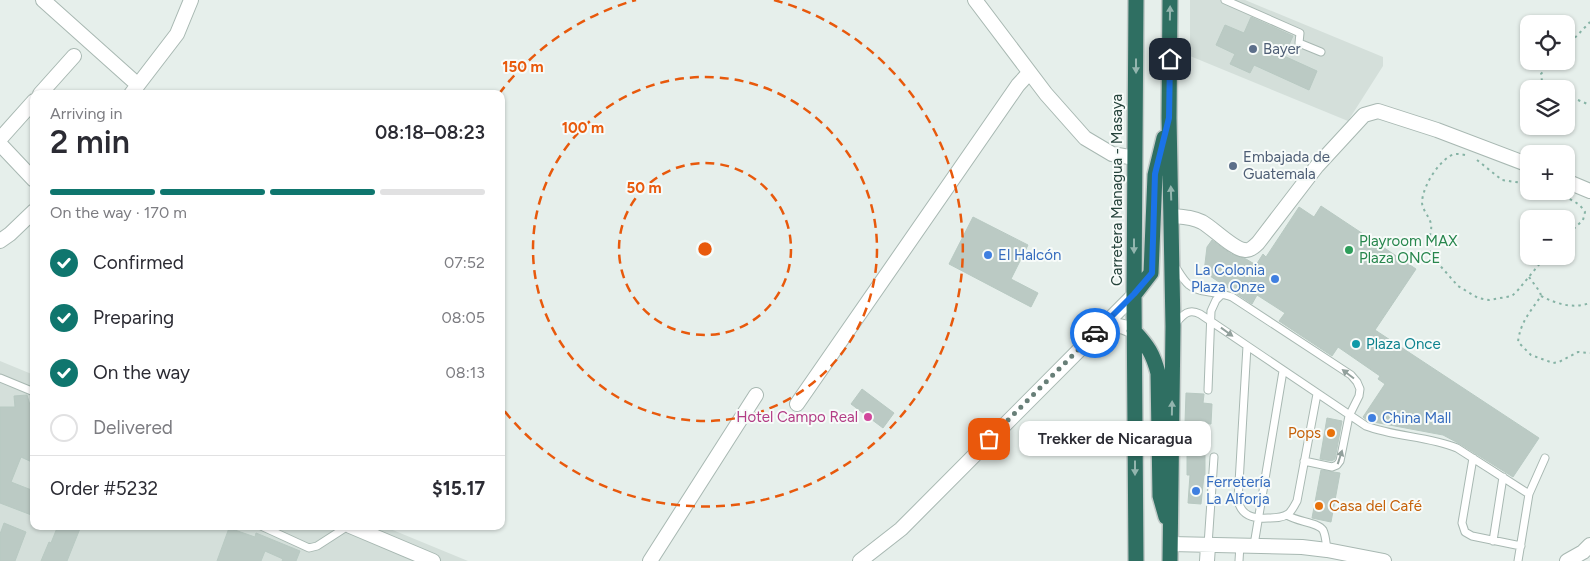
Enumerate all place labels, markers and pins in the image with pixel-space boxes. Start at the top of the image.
pin [1149,38,1191,80]
place label: Bayer [1263,40,1301,58]
marker: Bayer [1247,43,1259,55]
place label: Embajada de Guatemala [1243,148,1330,183]
marker: Embajada de Guatemala [1227,160,1239,172]
place label: Playroom MAX Plaza ONCE [1359,232,1458,267]
centre of rings [696,240,714,258]
marker: Playroom MAX Plaza ONCE [1343,244,1355,256]
place label: El Halcón [998,246,1061,264]
marker: El Halcón [982,249,994,261]
place label: La Colonia Plaza Onze [1191,261,1265,296]
marker: La Colonia Plaza Onze [1269,273,1281,285]
place label: Plaza Once [1366,335,1441,353]
marker: Plaza Once [1350,338,1362,350]
place label: Hotel Campo Real [736,408,858,426]
place label: China Mall [1382,409,1451,427]
marker: Hotel Campo Real [862,411,874,423]
marker: China Mall [1366,412,1378,424]
pin [968,418,1010,460]
callout: Trekker de Nicaragua [1019,422,1212,456]
place label: Pops [1288,424,1321,442]
marker: Pops [1325,427,1337,439]
place label: Ferretería La Alforja [1206,473,1271,508]
marker: Ferretería La Alforja [1190,485,1202,497]
place label: Casa del Café [1329,497,1422,515]
marker: Casa del Café [1313,500,1325,512]

